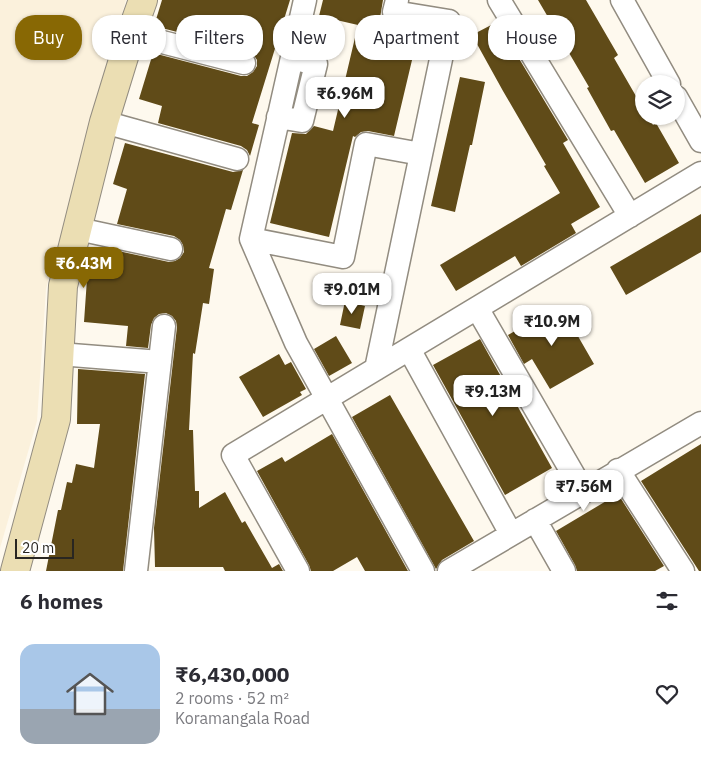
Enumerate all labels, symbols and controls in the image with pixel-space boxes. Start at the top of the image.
chip: Buy [15,15,82,60]
chip: Rent [92,15,166,60]
chip: Filters [176,15,263,60]
chip: New [273,15,345,60]
chip: Apartment [355,15,478,60]
chip: House [488,15,575,60]
map controls [635,75,685,125]
button: layers [635,75,685,125]
pin: ₹6.96M [304,76,386,119]
text: ₹6.96M [317,83,373,103]
pin: ₹6.43M [43,246,125,289]
text: ₹6.43M [56,253,112,273]
pin: ₹9.01M [311,272,393,315]
text: ₹9.01M [324,279,380,299]
pin: ₹10.9M [511,304,593,347]
text: ₹10.9M [524,311,580,331]
pin: ₹9.13M [452,374,534,417]
text: ₹9.13M [465,381,521,401]
pin: ₹7.56M [543,470,625,512]
text: ₹7.56M [556,476,612,496]
scale bar [15,536,74,559]
text: 20 m [22,539,54,557]
text: 6 homes [20,587,103,615]
icon: filters [653,587,681,615]
text: ₹6,430,000 [175,660,289,688]
icon: home [60,664,120,724]
icon: heart [653,680,681,708]
text: 2 rooms · 52 m² [175,688,289,708]
text: Koramangala Road [175,708,310,728]

